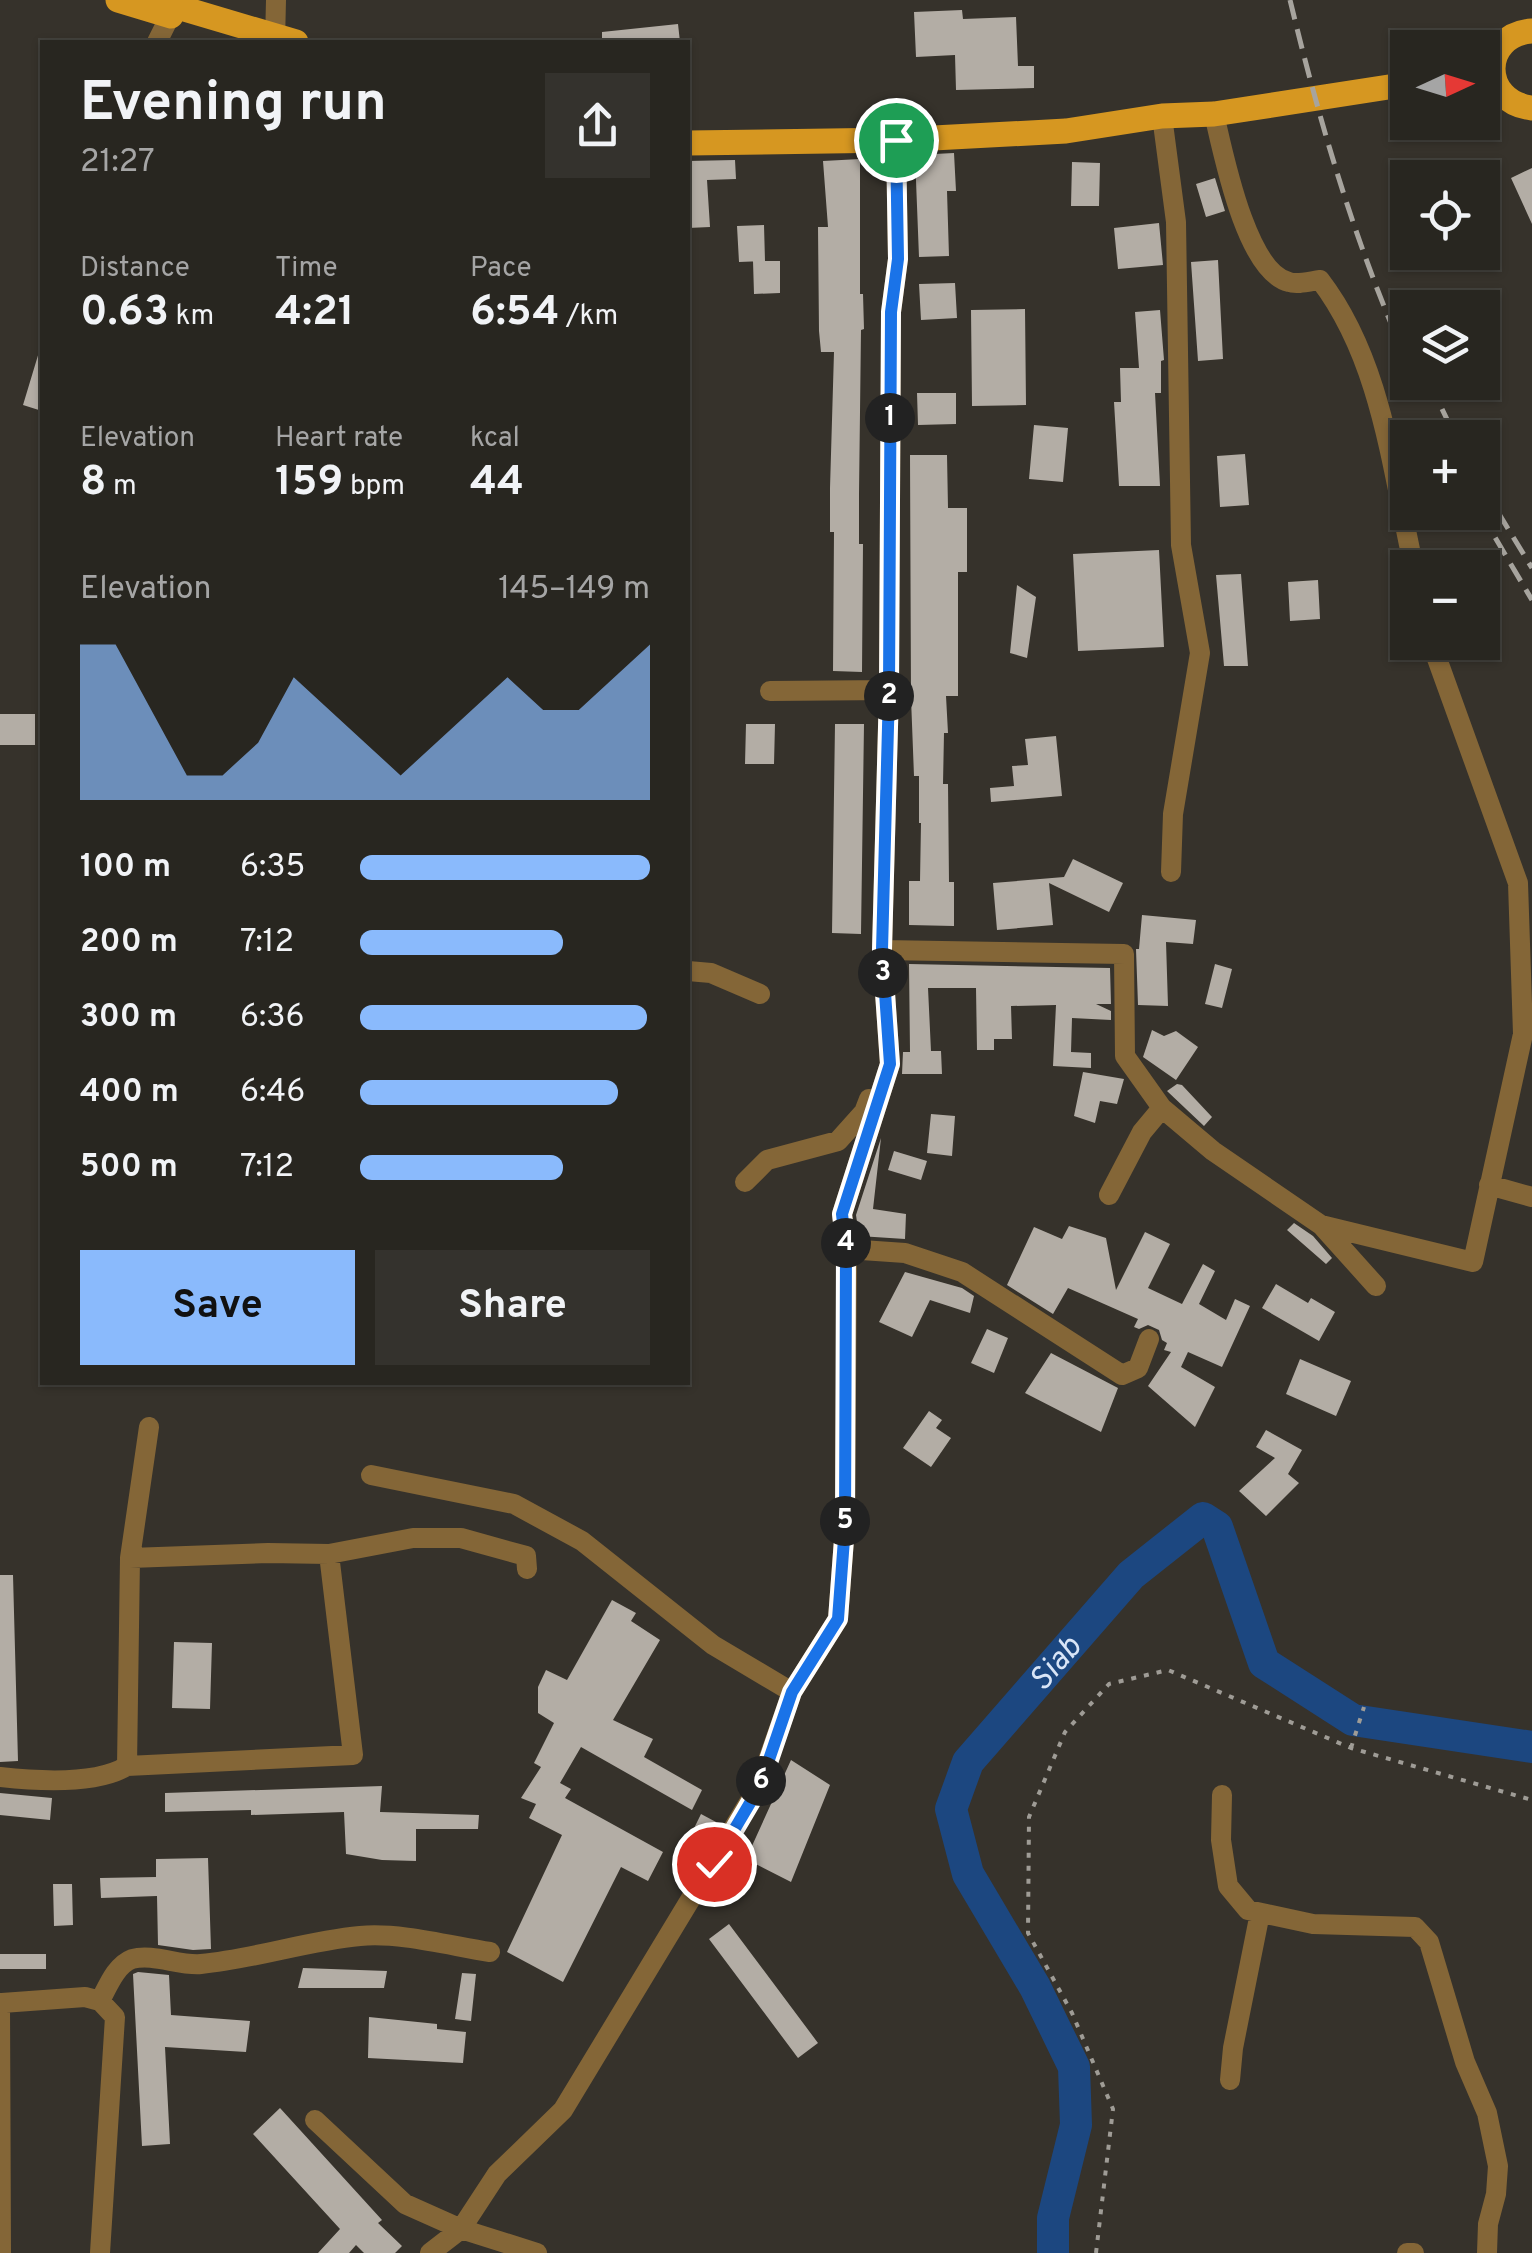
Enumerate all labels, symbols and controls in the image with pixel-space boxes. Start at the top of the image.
north arrow [1390,30,1500,140]
map controls [1390,30,1500,660]
text: Evening run [80,70,387,140]
button: share [545,73,650,178]
pin [854,98,939,183]
icon: arrive [869,113,924,168]
text: 21:27 [80,143,155,183]
button: locate [1390,160,1500,270]
text: Distance [80,251,190,287]
text: Time [275,251,338,287]
text: Pace [470,251,532,287]
text: 0.63 [80,287,169,340]
text: 4:21 [275,287,355,340]
text: 6:54 [470,287,560,340]
button: layers [1390,290,1500,400]
text: km [169,299,214,335]
text: /km [560,299,618,335]
pin: 1 [865,393,915,443]
text: 1 [884,400,896,436]
button: + [1390,420,1500,530]
text: Elevation [80,421,195,457]
text: Heart rate [275,421,403,457]
text: kcal [470,421,520,457]
text: 8 [80,457,106,510]
text: 159 [275,457,343,510]
text: 44 [470,457,524,510]
text: m [106,469,137,505]
text: bpm [343,469,405,505]
button: − [1390,550,1500,660]
text: Elevation [80,570,212,610]
text: 145–149 m [498,570,650,610]
pin: 2 [864,671,914,721]
text: 2 [880,678,898,714]
text: 100 m [80,848,171,888]
text: 6:35 [240,848,305,888]
text: 200 m [80,923,178,963]
text: 7:12 [240,923,294,963]
pin: 3 [858,948,908,998]
text: 3 [875,955,891,991]
text: 300 m [80,998,177,1038]
text: 6:36 [240,998,305,1038]
text: 400 m [80,1073,179,1113]
text: 6:46 [240,1073,305,1113]
text: 500 m [80,1148,178,1188]
text: 7:12 [240,1148,294,1188]
pin: 4 [821,1218,871,1268]
text: 4 [837,1225,855,1261]
button: Save [80,1250,355,1365]
button: Share [375,1250,650,1365]
pin: 5 [820,1496,870,1546]
text: 5 [836,1503,854,1539]
water label: Siab [1022,1628,1092,1701]
pin: 6 [736,1756,786,1806]
text: 6 [752,1763,770,1799]
pin [672,1822,757,1907]
icon: check [687,1837,742,1892]

